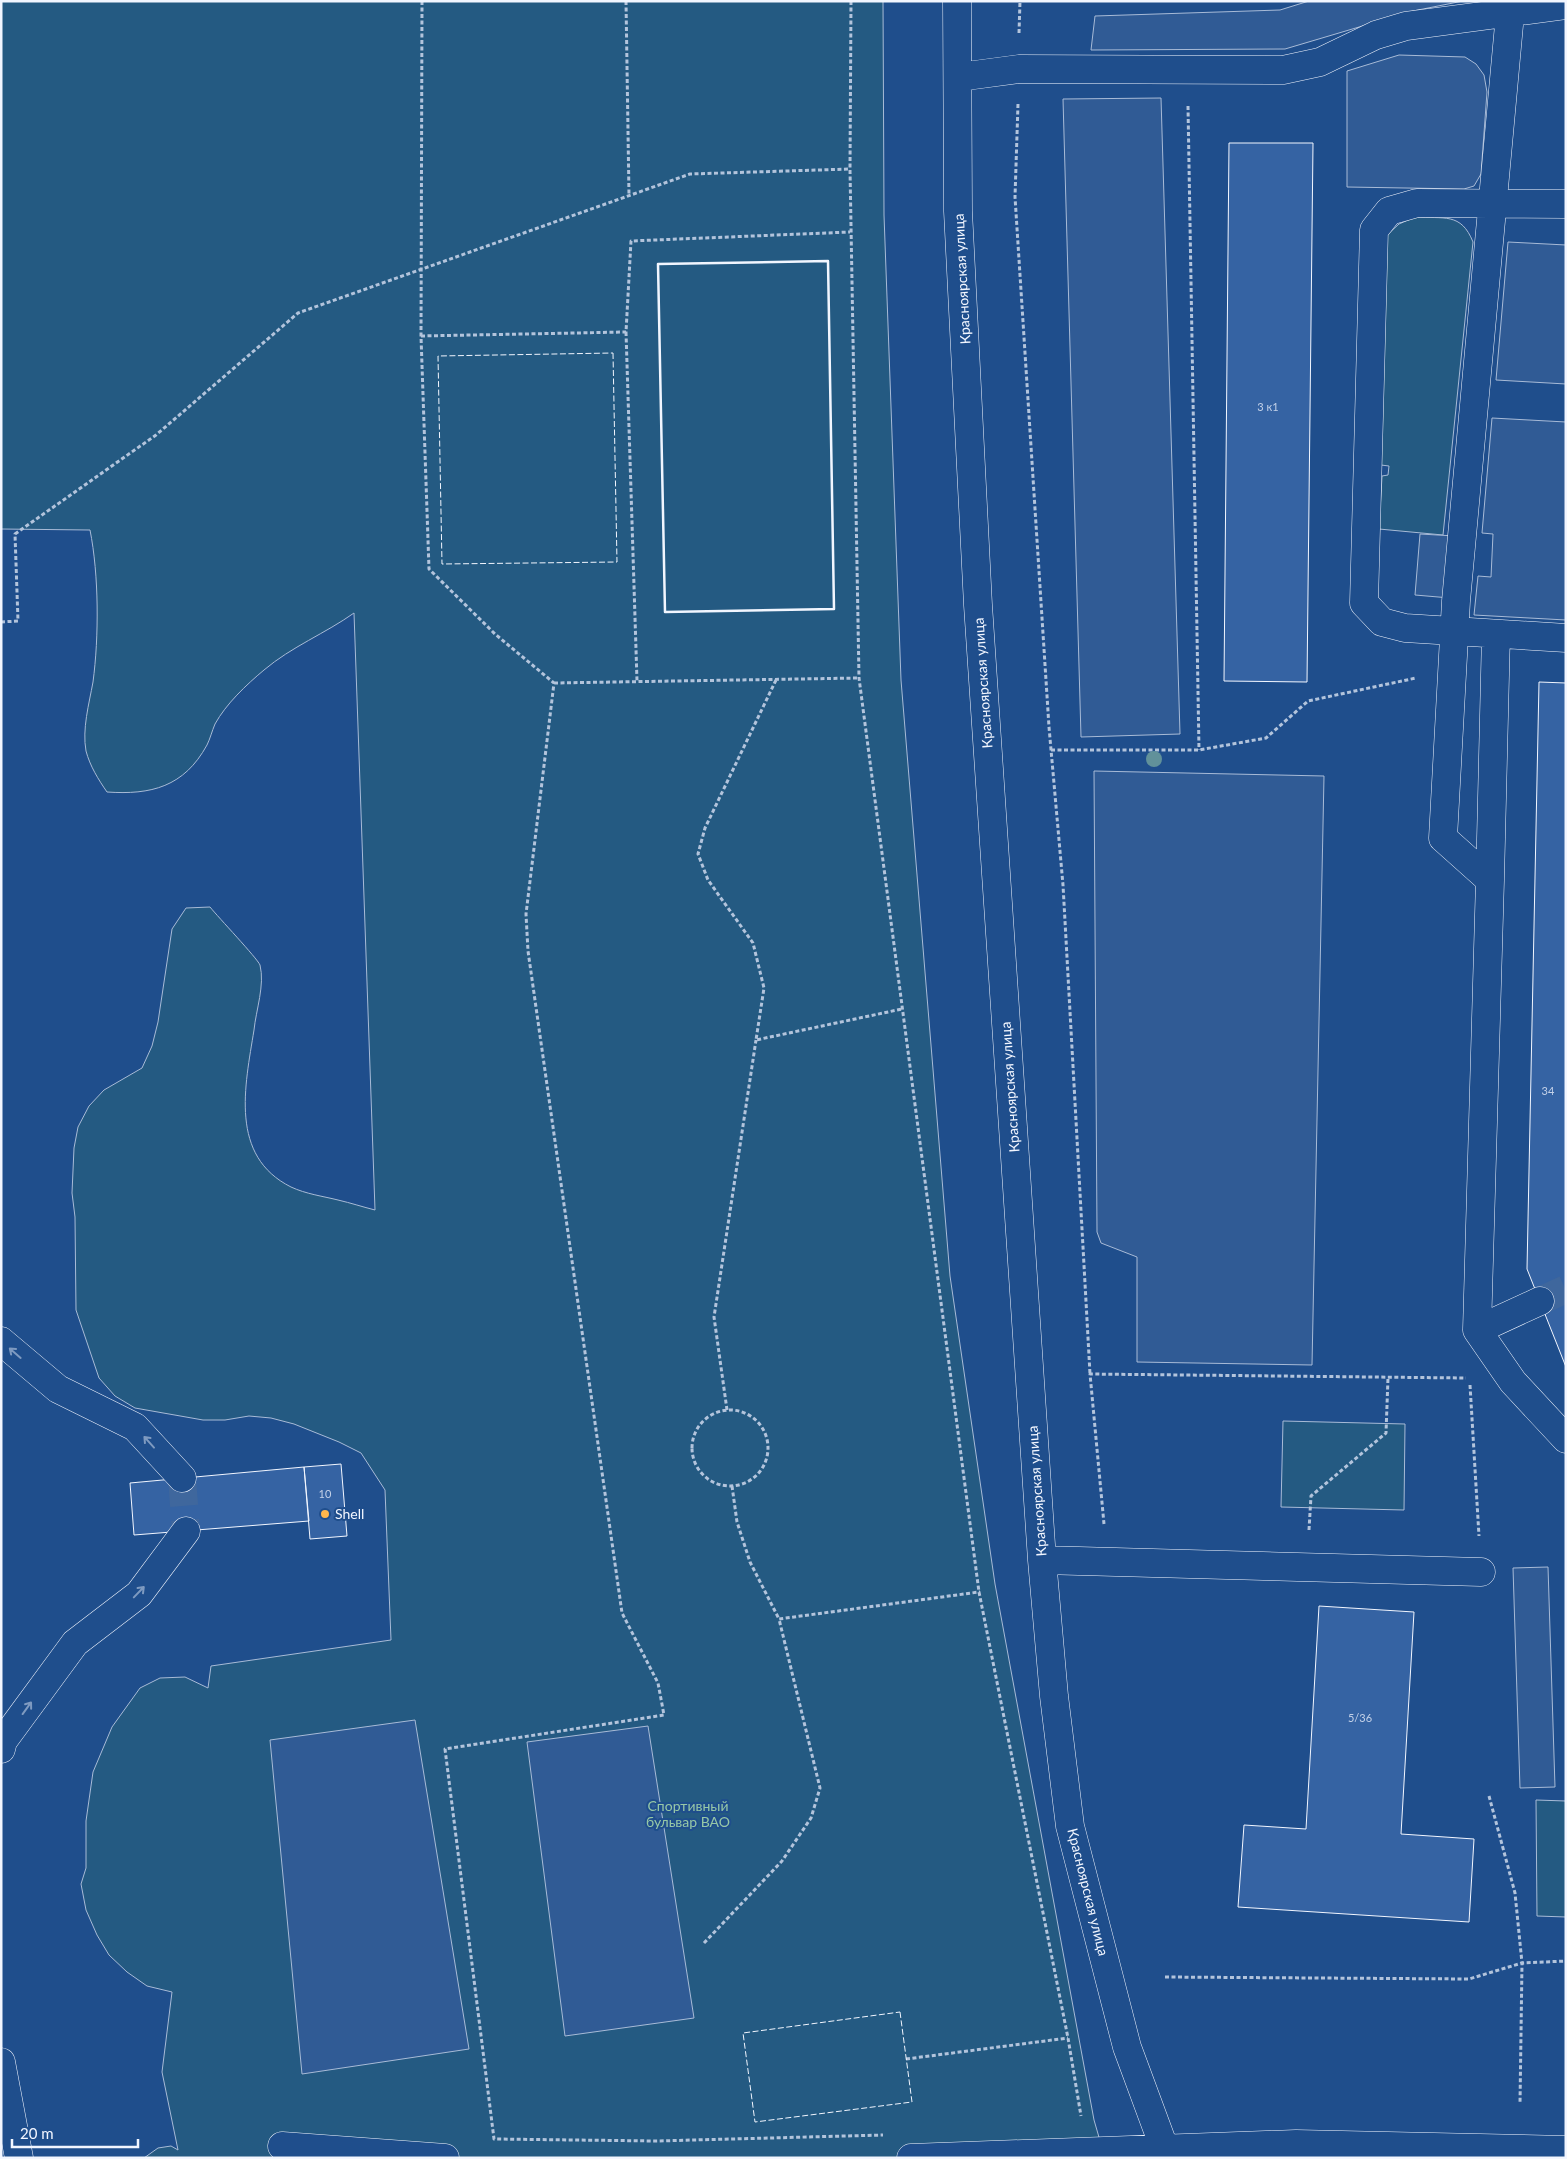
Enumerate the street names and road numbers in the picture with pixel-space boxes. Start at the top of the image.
street label: Красноярская улица [950,213,973,345]
street label: Красноярская улица [969,617,996,749]
street label: Красноярская улица [996,1021,1023,1153]
street label: Красноярская улица [1023,1425,1050,1557]
street label: Красноярская улица [1064,1826,1113,1957]

